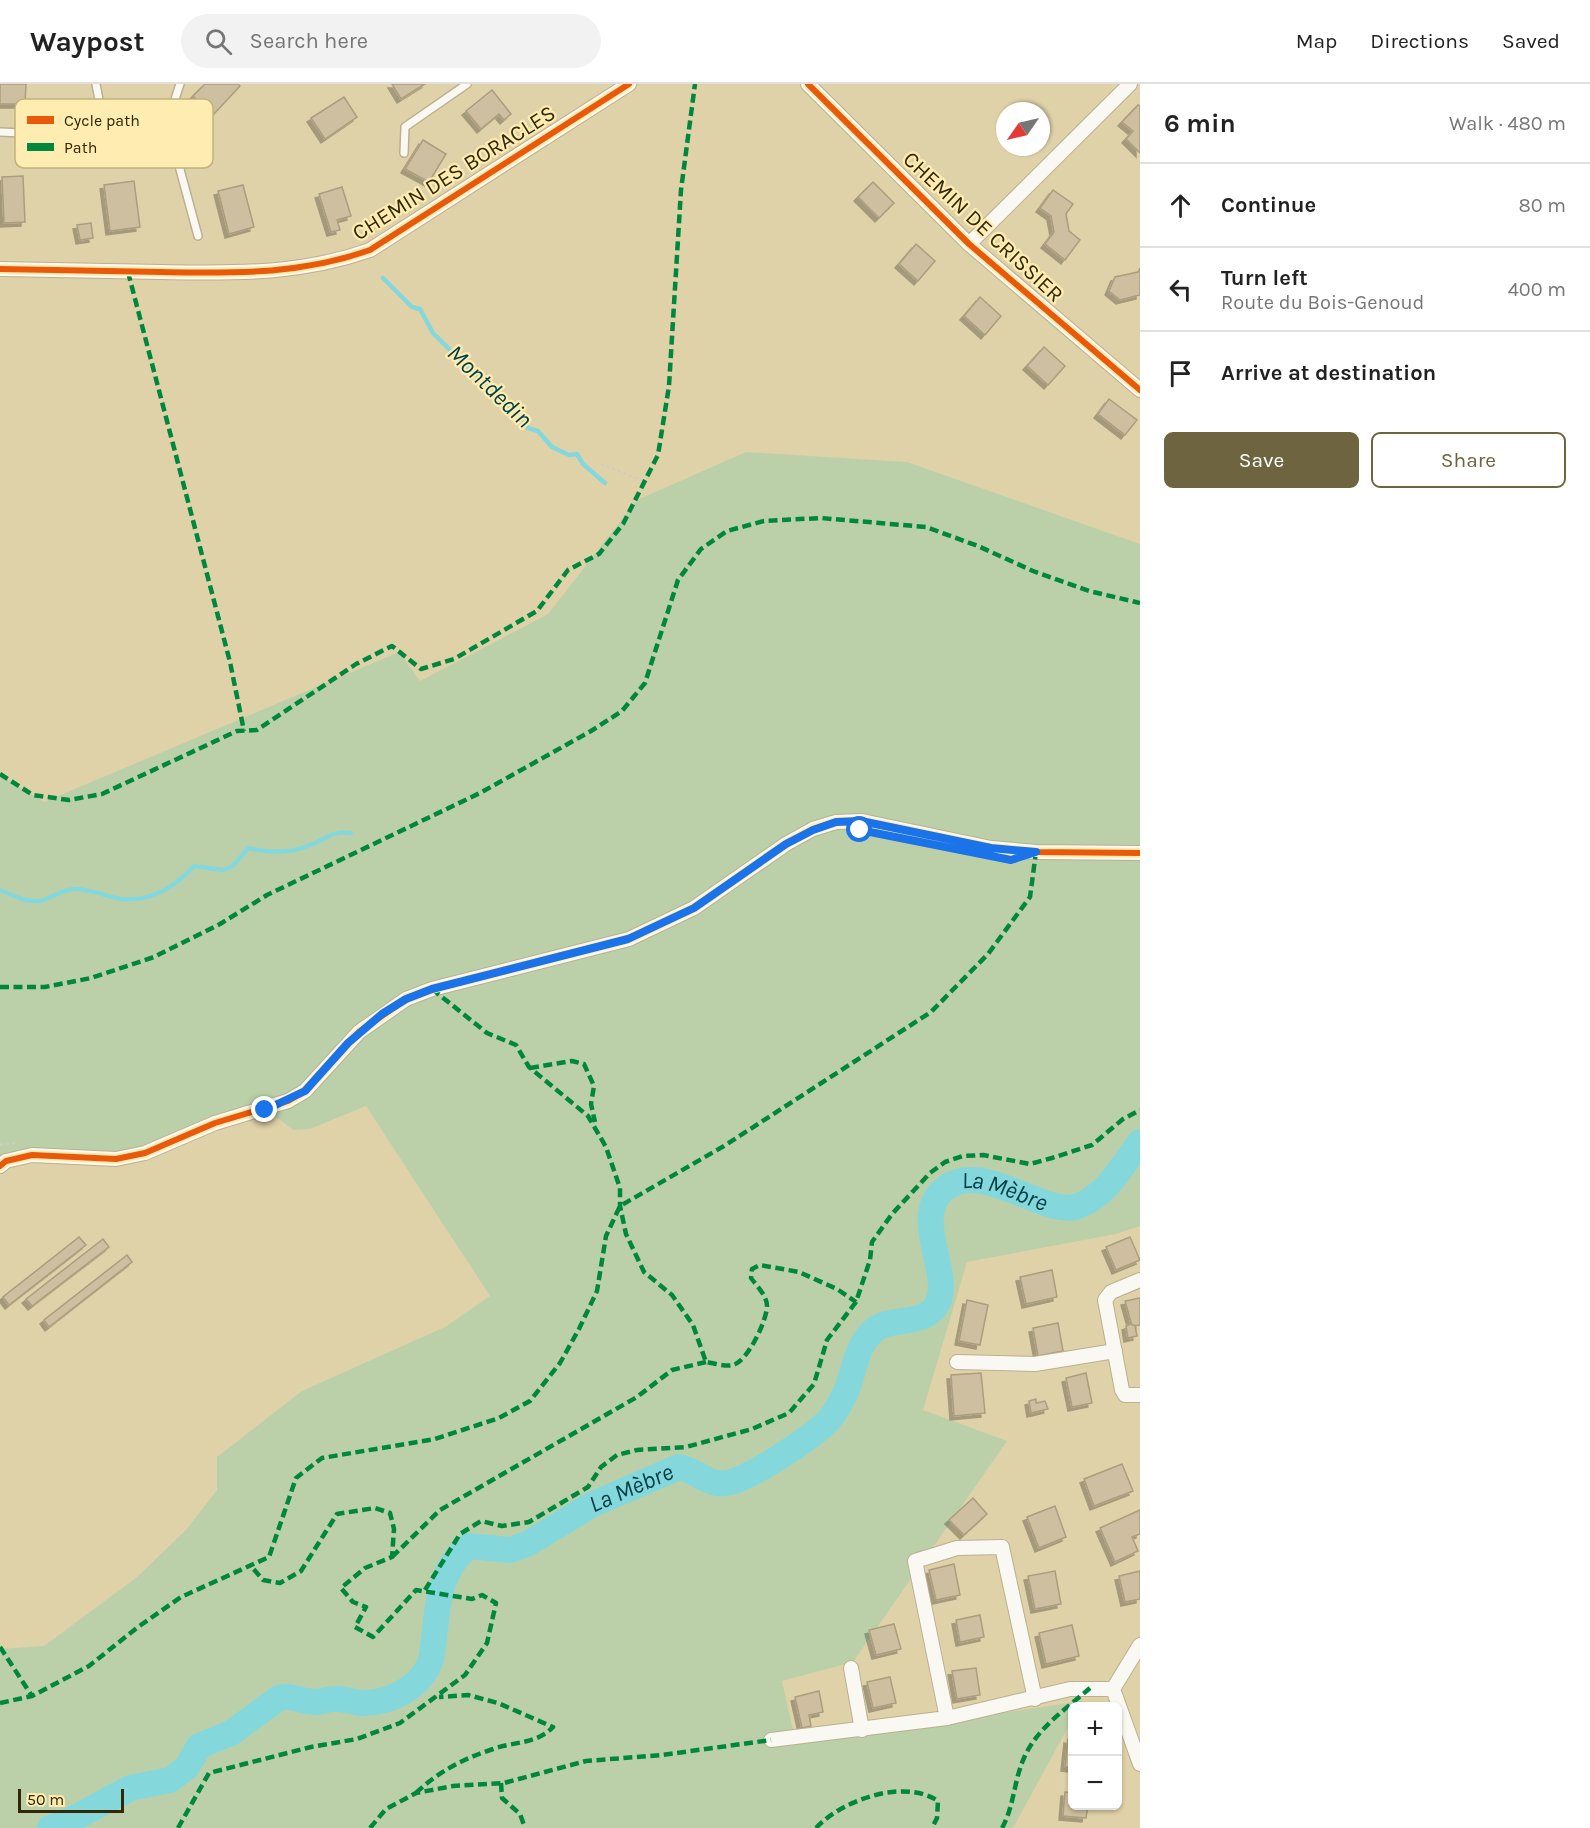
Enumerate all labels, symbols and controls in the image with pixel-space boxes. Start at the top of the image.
search box [181,14,601,68]
text: Waypost [30,25,145,58]
icon: search [202,25,235,58]
text: Search here [250,28,368,54]
text: Map [1296,29,1337,53]
text: Directions [1370,29,1469,53]
text: Saved [1502,29,1560,53]
legend [15,99,213,168]
street label: CHEMIN DES BORACLES [348,100,560,246]
north arrow [996,102,1050,156]
text: 6 min [1164,108,1236,139]
text: Cycle path [64,111,140,130]
text: Walk · 480 m [1449,112,1566,135]
text: Path [64,138,97,157]
street label: CHEMIN DE CRISSIER [898,146,1068,308]
icon: ahead [1164,189,1197,222]
text: Continue [1221,192,1316,218]
text: 80 m [1518,194,1566,217]
text: Turn left [1221,265,1308,291]
icon: left [1164,273,1197,306]
text: 400 m [1508,278,1566,301]
text: Route du Bois-Genoud [1221,291,1424,314]
water label: Montdedin [442,339,538,433]
icon: arrive [1164,357,1197,390]
text: Arrive at destination [1221,360,1436,386]
button: Save [1164,432,1359,488]
button: Share [1371,432,1566,488]
route start [846,816,872,842]
route end [251,1096,277,1122]
water label: La Mèbre [961,1166,1051,1217]
water label: La Mèbre [585,1457,677,1518]
map controls [1068,1702,1122,1810]
button: + [1068,1702,1122,1756]
button: − [1068,1756,1122,1810]
scale bar [18,1786,124,1814]
text: 50 m [27,1790,64,1809]

